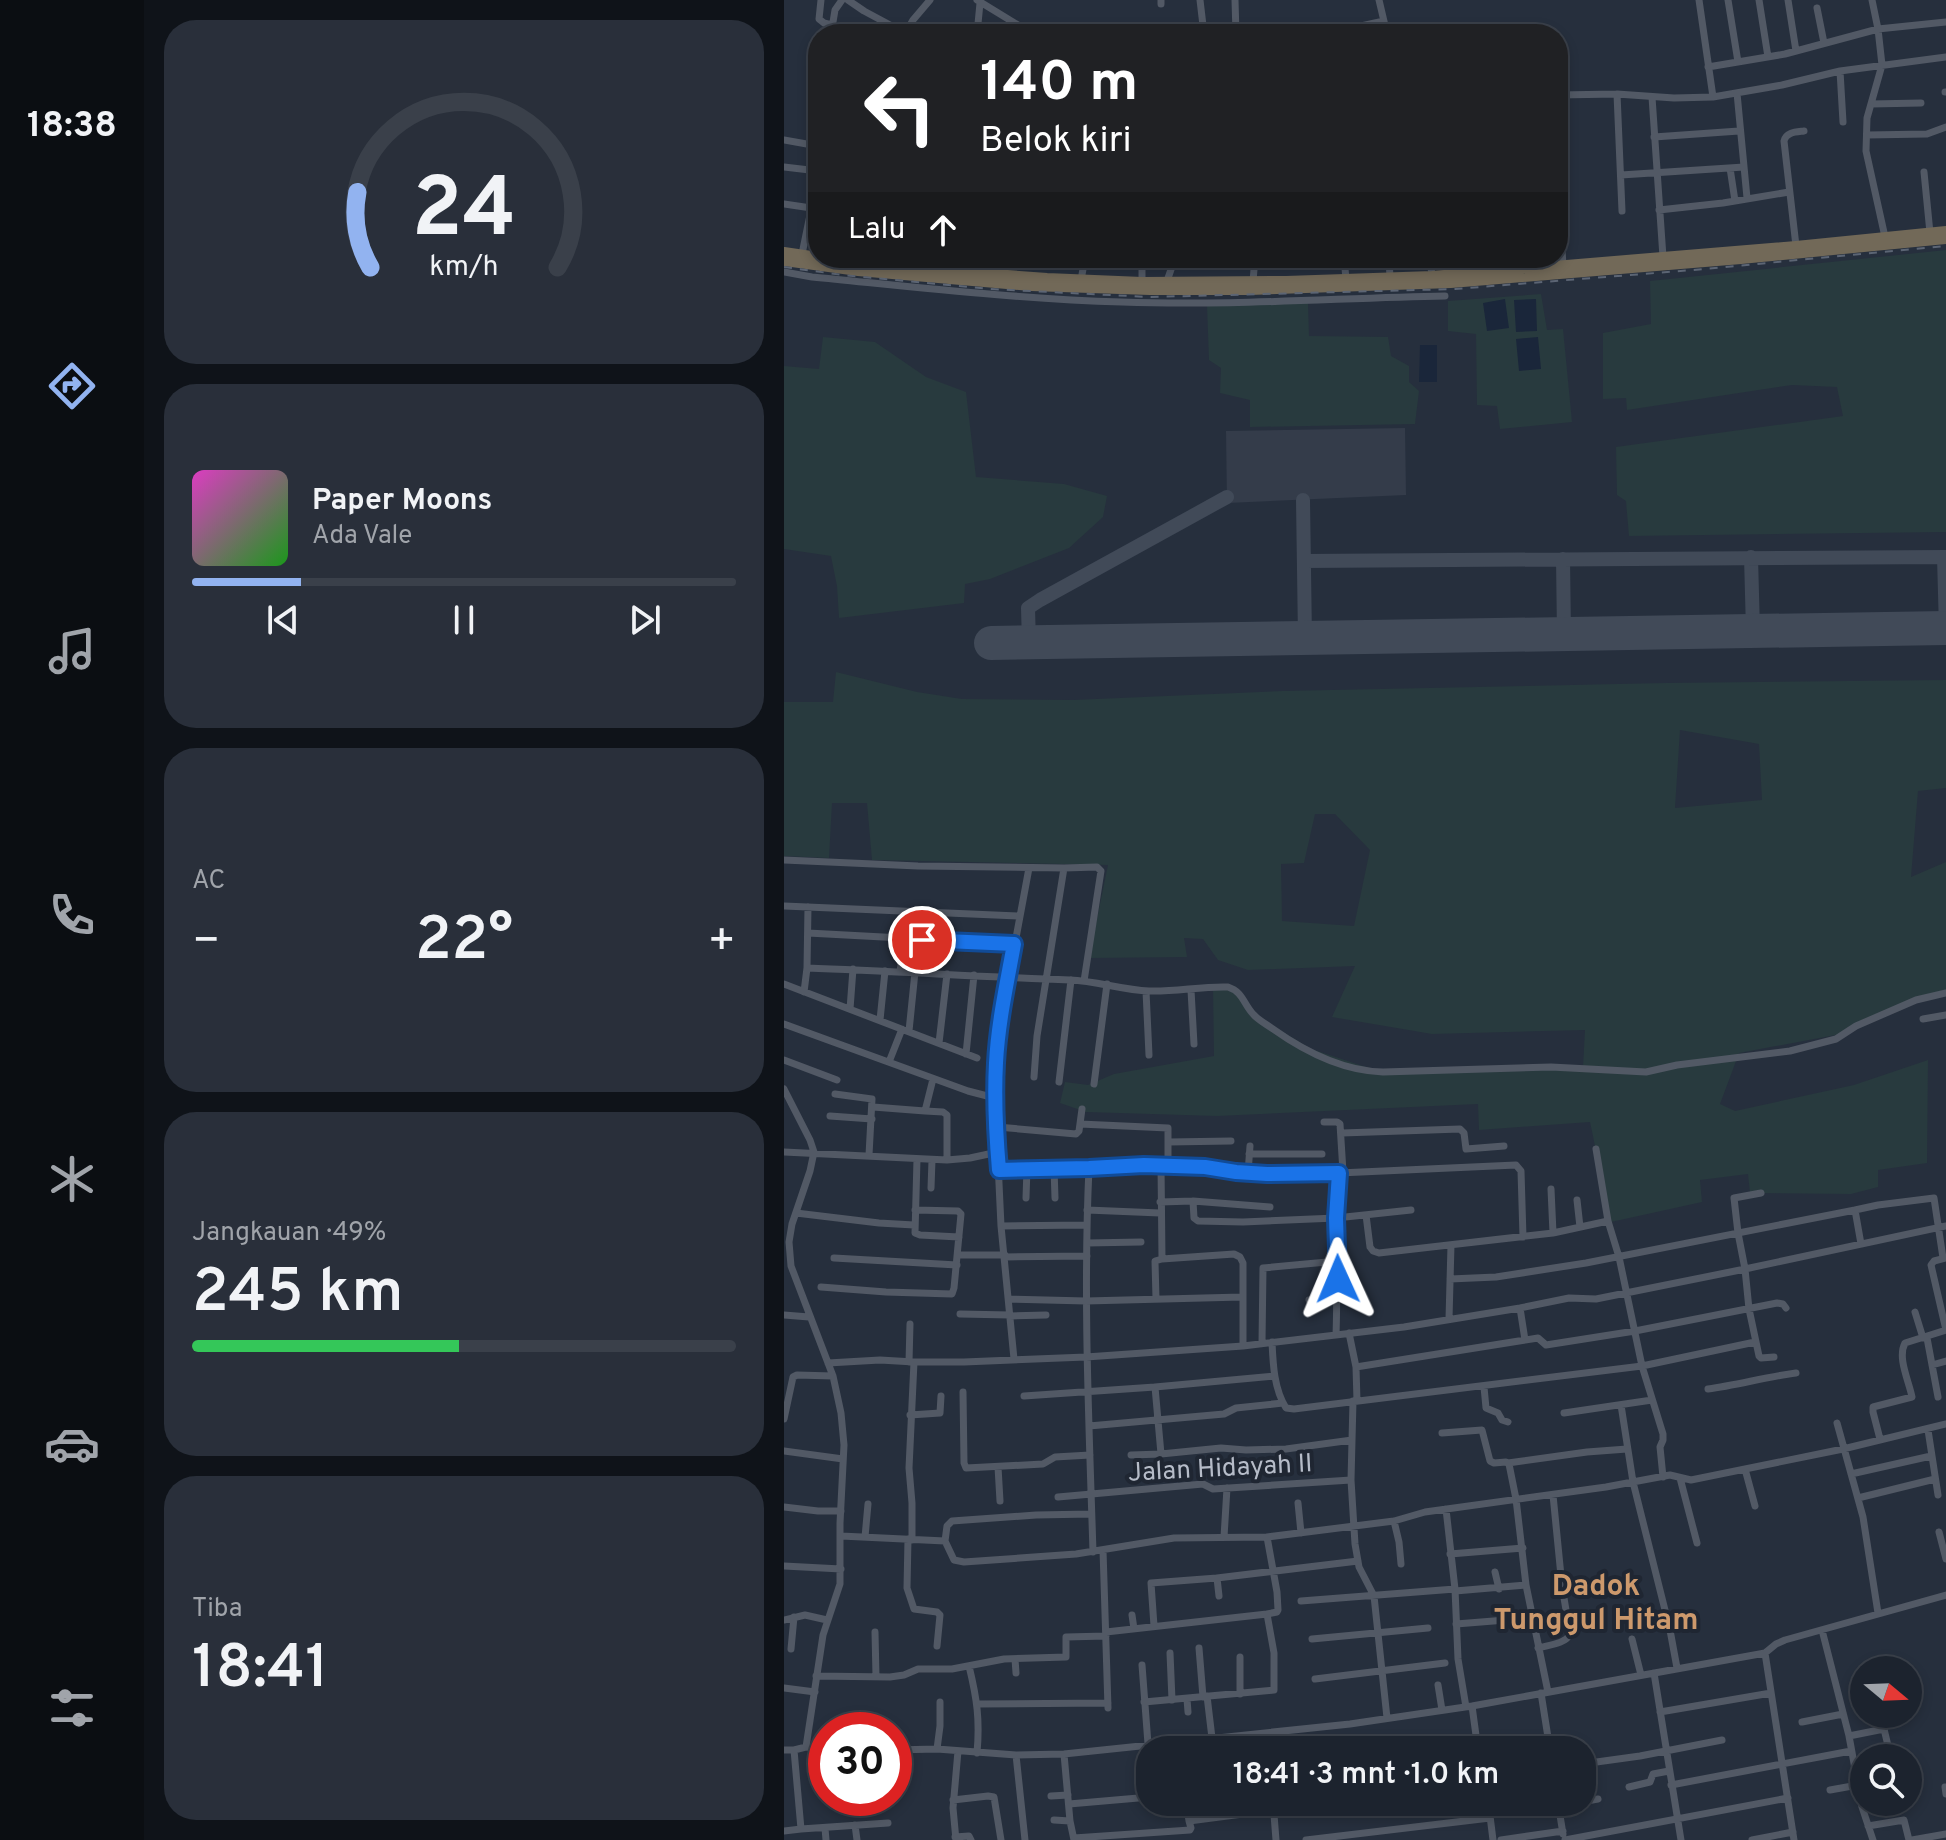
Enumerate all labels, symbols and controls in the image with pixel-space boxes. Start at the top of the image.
text: 140 m [980,50,1138,120]
icon: left [848,56,952,160]
text: 18:38 [27,104,117,150]
text: Belok kiri [980,119,1132,165]
text: 24 [412,161,516,266]
icon: ahead [921,208,965,252]
text: Lalu [848,212,905,249]
text: km/h [429,250,499,286]
icon: directions [44,358,100,414]
text: Paper Moons [312,483,492,520]
text: Ada Vale [312,520,412,553]
icon: previous [261,598,305,642]
icon: pause [442,598,486,642]
icon: next [623,598,667,642]
icon: music [44,623,100,679]
text: AC [192,865,225,898]
icon: phone [44,887,100,943]
text: 22° [415,905,513,981]
pin [888,906,956,974]
text: − [192,915,220,971]
text: + [708,915,736,971]
icon: arrive [900,918,944,962]
icon: climate [44,1151,100,1207]
text: Jangkauan · 49% [192,1217,386,1250]
position arrow [1296,1237,1380,1321]
text: 245 km [192,1257,403,1333]
icon: car [44,1416,100,1472]
street label: Jalan Hidayah II [1127,1448,1313,1491]
district label: Dadok Tunggul Hitam [1493,1569,1699,1640]
text: Tiba [192,1593,242,1626]
text: 18:41 [192,1633,329,1709]
north arrow [1850,1656,1922,1728]
map controls [1850,1656,1922,1816]
icon: filters [44,1680,100,1736]
speed limit sign: 30 [808,1712,912,1816]
button: search [1850,1744,1922,1816]
text: 18:41 · 3 mnt · 1.0 km [1233,1757,1499,1794]

